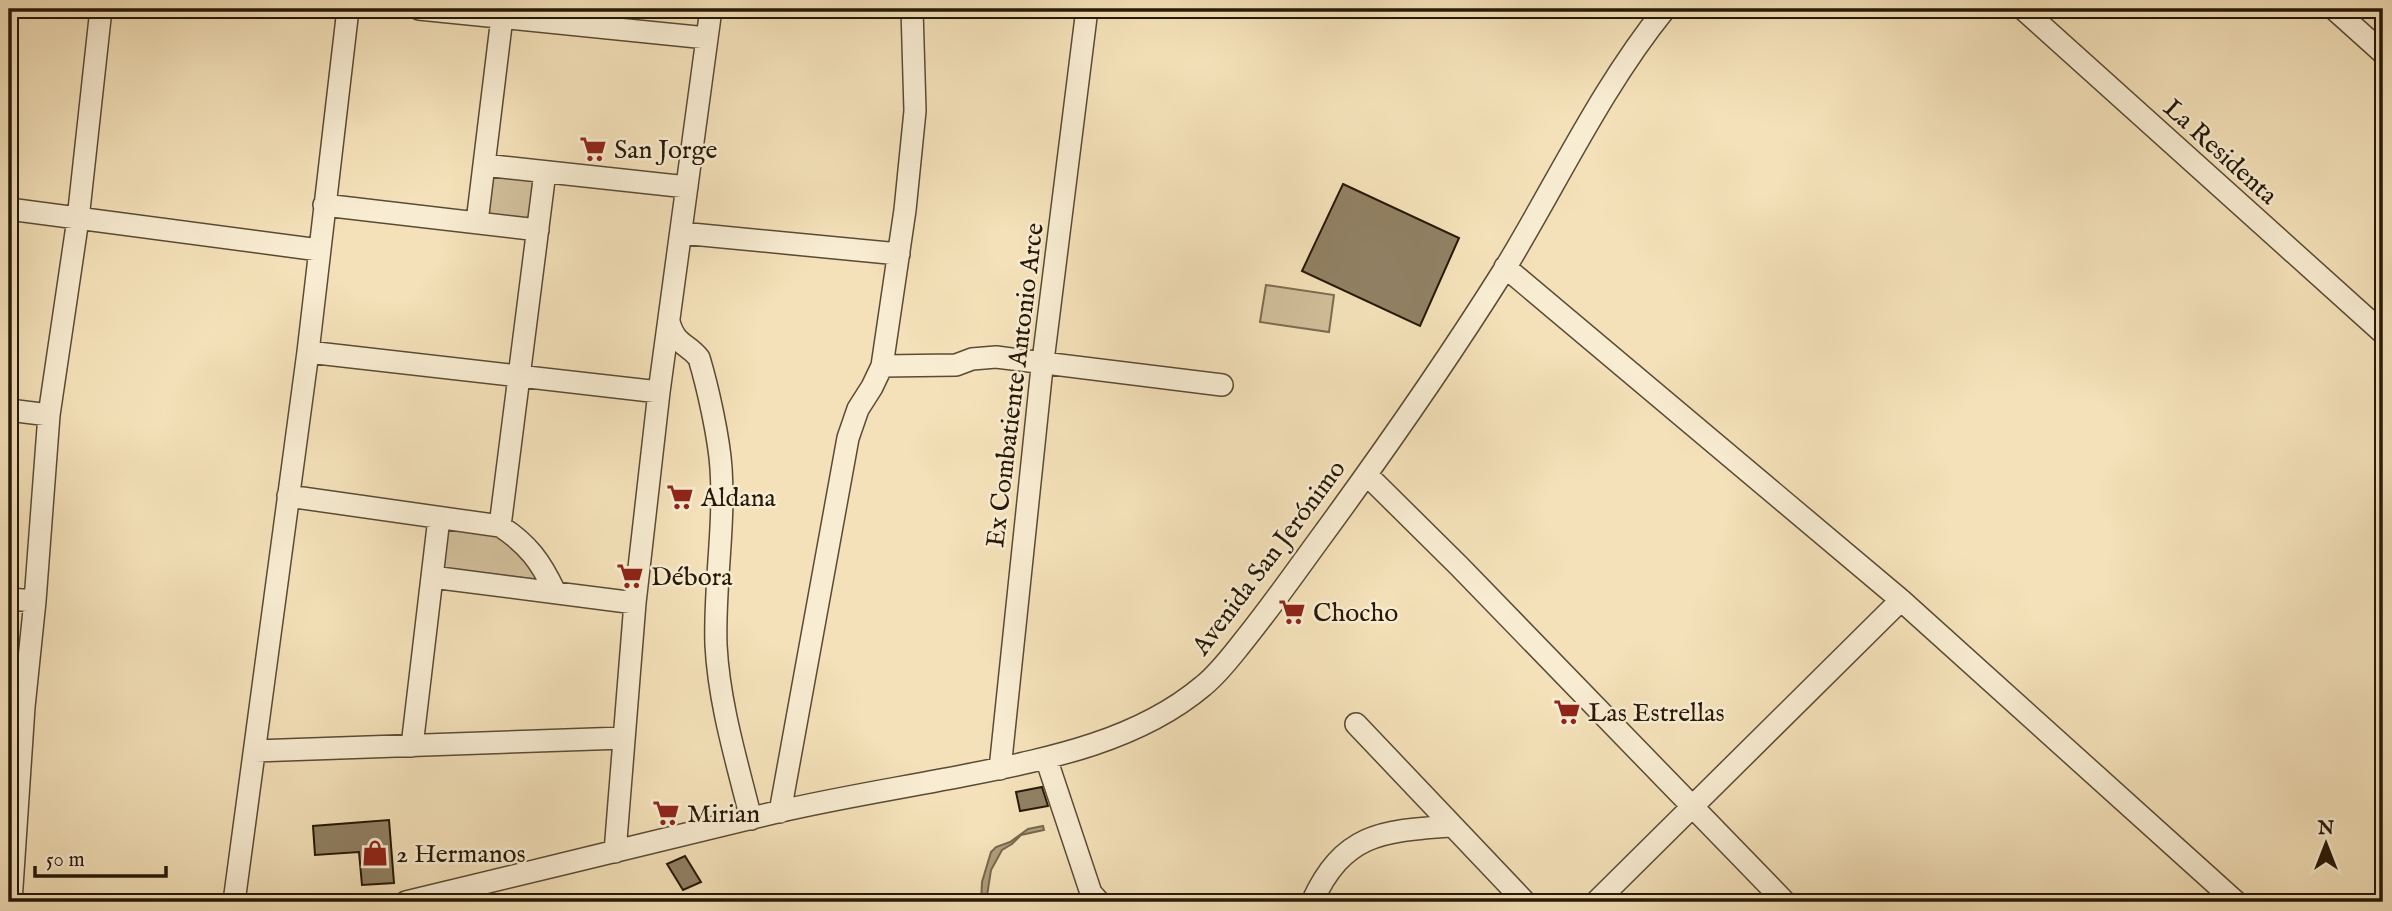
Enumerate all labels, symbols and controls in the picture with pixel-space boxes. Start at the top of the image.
street label: La Residenta [2156,92,2285,213]
supermarket icon: San Jorge [578,134,608,164]
place label: San Jorge [614,134,718,167]
street label: Ex Combatiente Antonio Arce [979,221,1052,549]
street label: Avenida San Jerónimo [1184,454,1353,663]
supermarket icon: Aldana [665,482,695,512]
place label: Aldana [700,482,777,515]
supermarket icon: Débora [615,561,645,591]
place label: Débora [651,561,733,594]
supermarket icon: Chocho [1277,597,1307,627]
place label: Chocho [1313,597,1398,630]
supermarket icon: Las Estrellas [1552,697,1582,727]
place label: Las Estrellas [1588,697,1725,730]
supermarket icon: Mirian [651,798,681,828]
place label: Mirian [687,798,760,831]
north arrow [2290,810,2360,880]
text: N [2317,817,2335,841]
scale bar [35,834,166,878]
shop icon: 2 Hermanos [360,838,390,868]
place label: 2 Hermanos [396,838,526,871]
text: 50 m [46,847,85,874]

